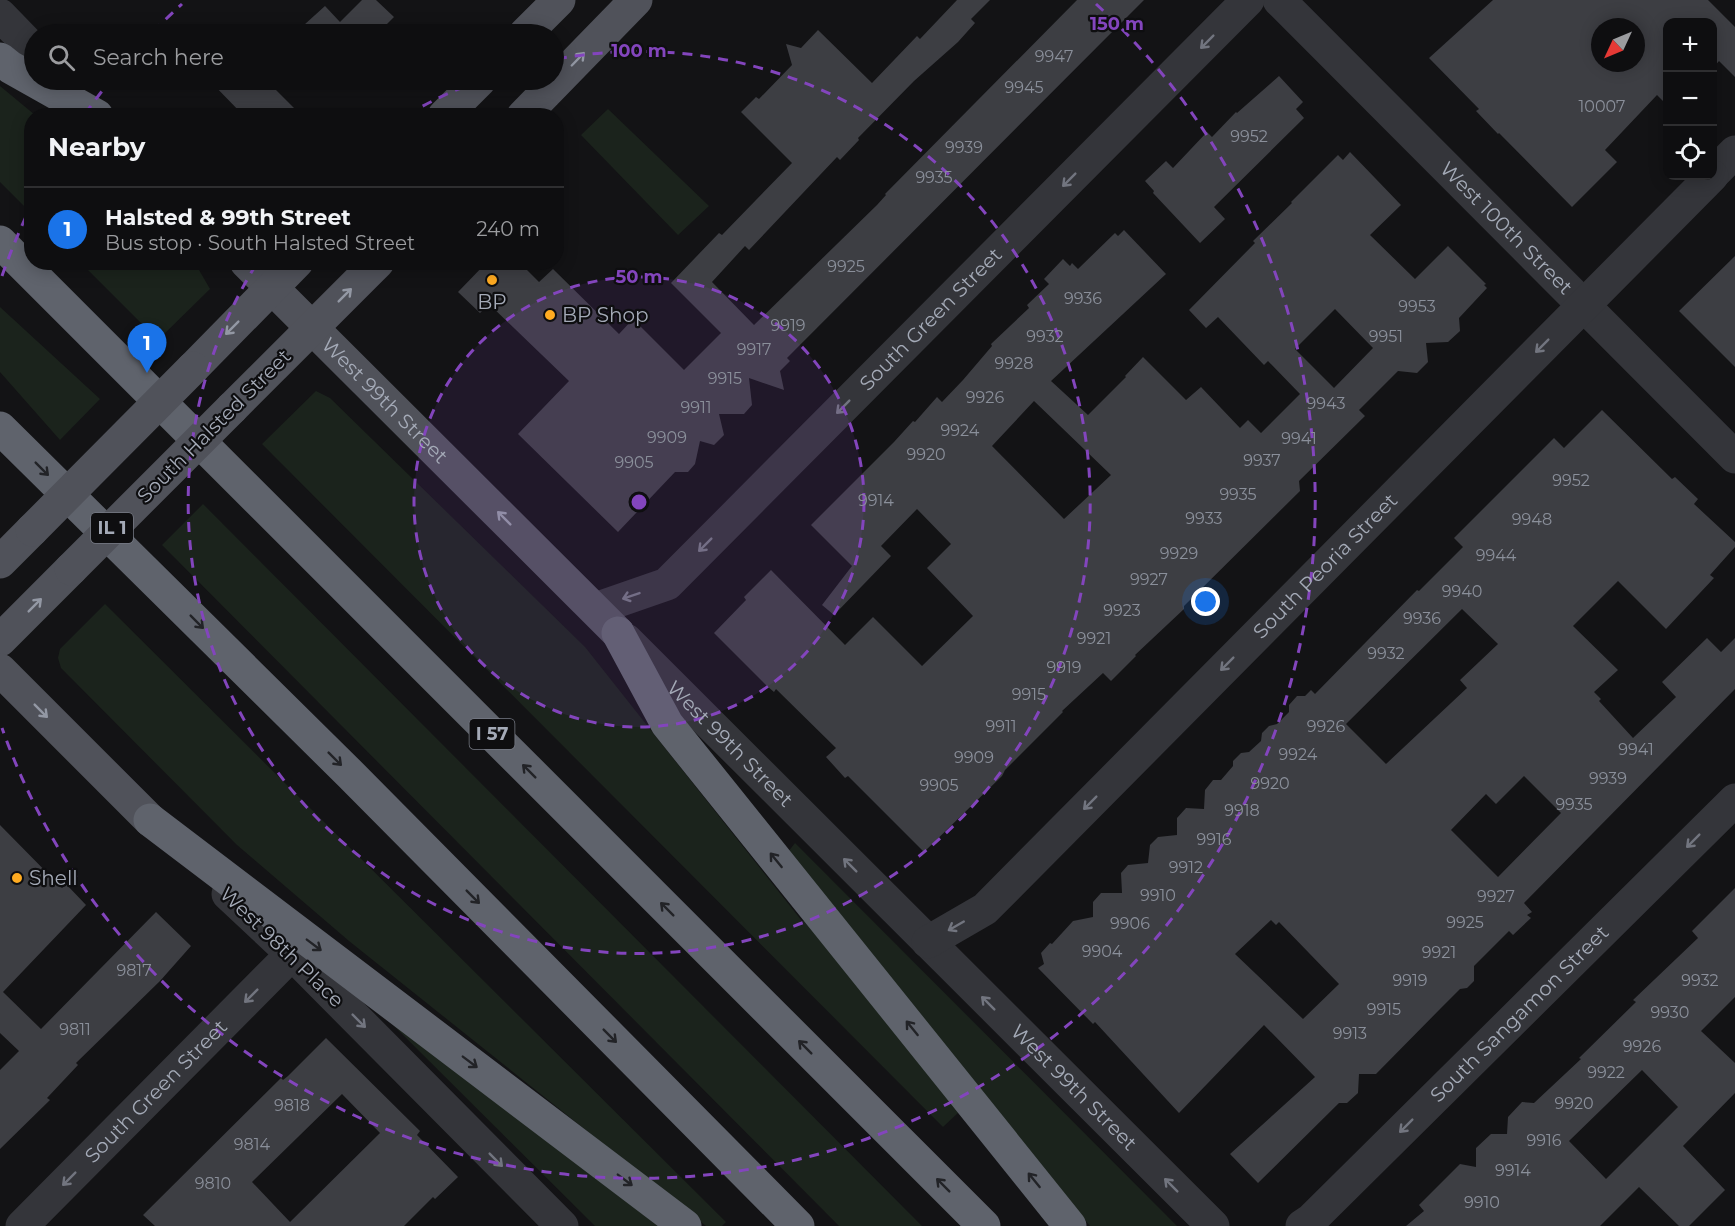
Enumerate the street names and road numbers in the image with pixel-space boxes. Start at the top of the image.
street label: West 100th Street [1435,157,1578,299]
street label: South Green Street [854,243,1007,396]
street label: West 99th Street [317,332,453,468]
street label: South Halsted Street [132,344,296,508]
street label: South Peoria Street [1248,488,1402,644]
road number: IL 1 [91,513,133,543]
street label: West 99th Street [662,676,798,812]
road number: I 57 [470,719,514,749]
street label: West 98th Place [215,882,349,1012]
street label: South Sangamon Street [1425,920,1614,1107]
street label: South Green Street [80,1015,232,1168]
street label: West 99th Street [1006,1019,1142,1155]

